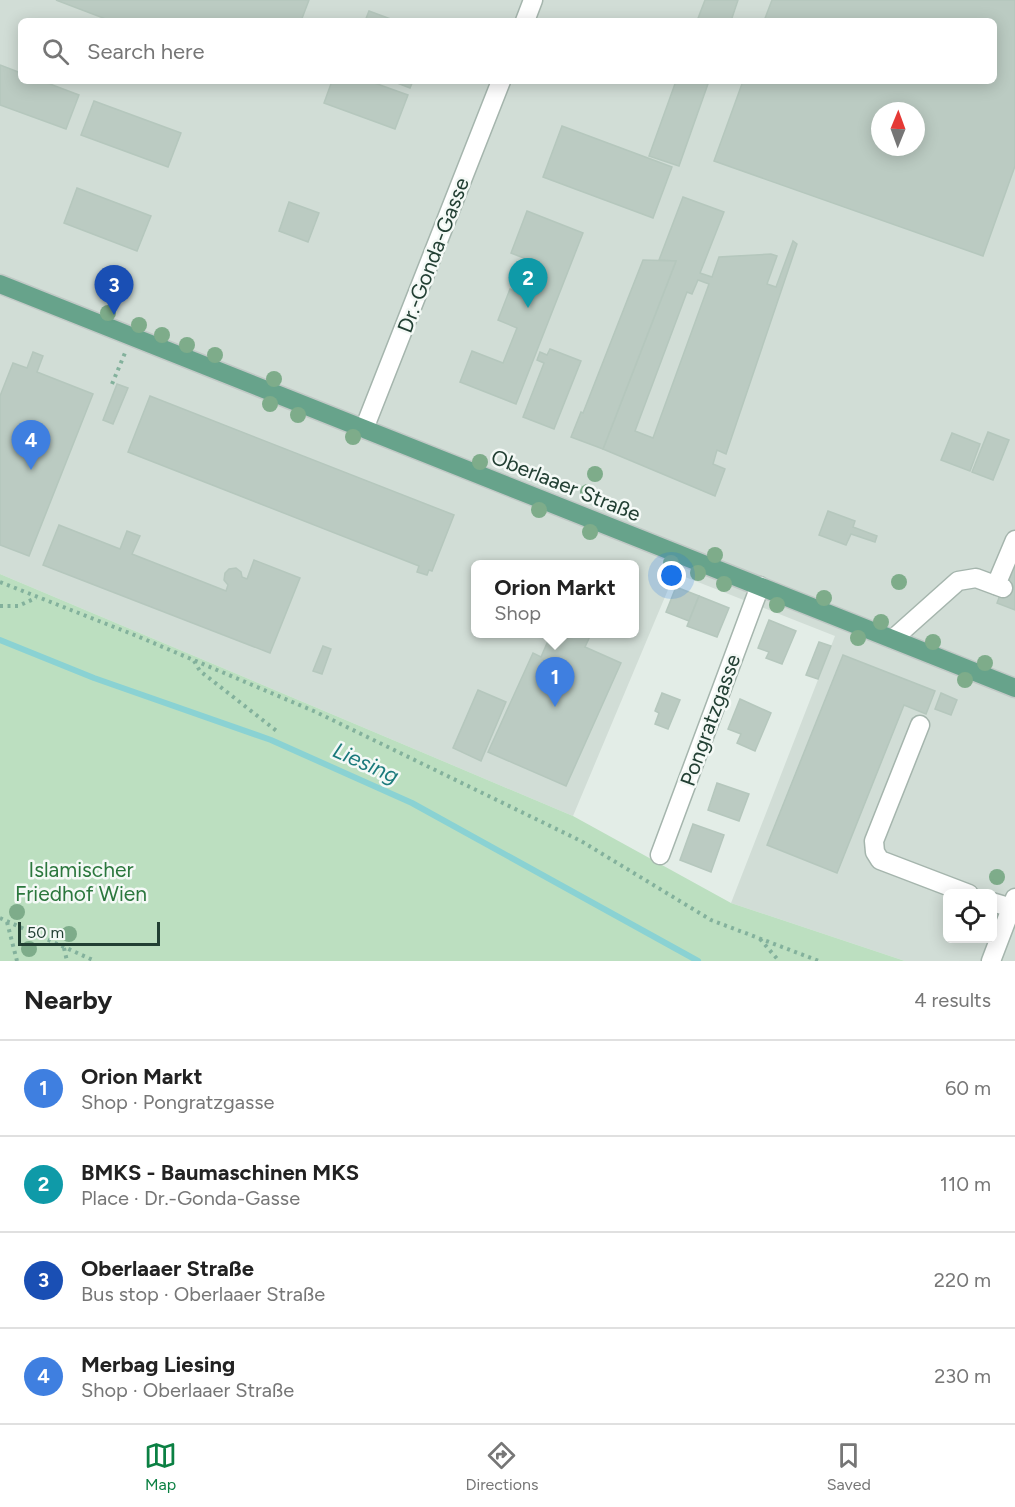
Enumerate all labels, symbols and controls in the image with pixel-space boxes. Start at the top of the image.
search box [18,18,997,84]
icon: search [39,35,72,68]
text: Search here [87,38,205,65]
north arrow [871,102,925,156]
street label: Dr.-Gonda-Gasse [392,174,474,336]
pin: 2 [508,258,548,308]
pin: 3 [94,266,134,315]
pin: 4 [12,420,51,470]
street label: Oberlaaer Straße [488,444,644,526]
popup [471,560,639,638]
your location [657,561,686,590]
text: Orion Markt [494,574,616,601]
text: Shop [494,601,541,625]
street label: Pongratzgasse [675,651,745,789]
pin: 1 [536,658,574,707]
water label: Liesing [329,737,403,789]
park label: Islamischer Friedhof Wien [15,857,147,906]
map controls [943,889,997,943]
button: locate [943,889,997,943]
scale bar [18,919,160,946]
text: 50 m [27,923,64,942]
text: Nearby [24,984,112,1016]
text: 4 results [914,988,991,1012]
text: Orion Markt [81,1063,203,1090]
text: 1 [39,1076,48,1100]
text: 60 m [945,1076,991,1100]
text: Shop · Pongratzgasse [81,1090,275,1114]
text: BMKS - Baumaschinen MKS [81,1159,359,1186]
text: 2 [38,1172,49,1196]
text: 110 m [940,1172,991,1196]
text: Place · Dr.-Gonda-Gasse [81,1186,300,1210]
text: Oberlaaer Straße [81,1255,254,1282]
text: 3 [38,1268,49,1292]
text: 220 m [934,1268,991,1292]
text: Bus stop · Oberlaaer Straße [81,1282,325,1306]
text: Merbag Liesing [81,1351,235,1378]
text: 4 [37,1364,50,1388]
text: 230 m [934,1364,991,1388]
text: Shop · Oberlaaer Straße [81,1378,294,1402]
tab: Map [144,1439,177,1494]
tab: Directions [465,1439,538,1494]
tab: Saved [827,1439,871,1494]

